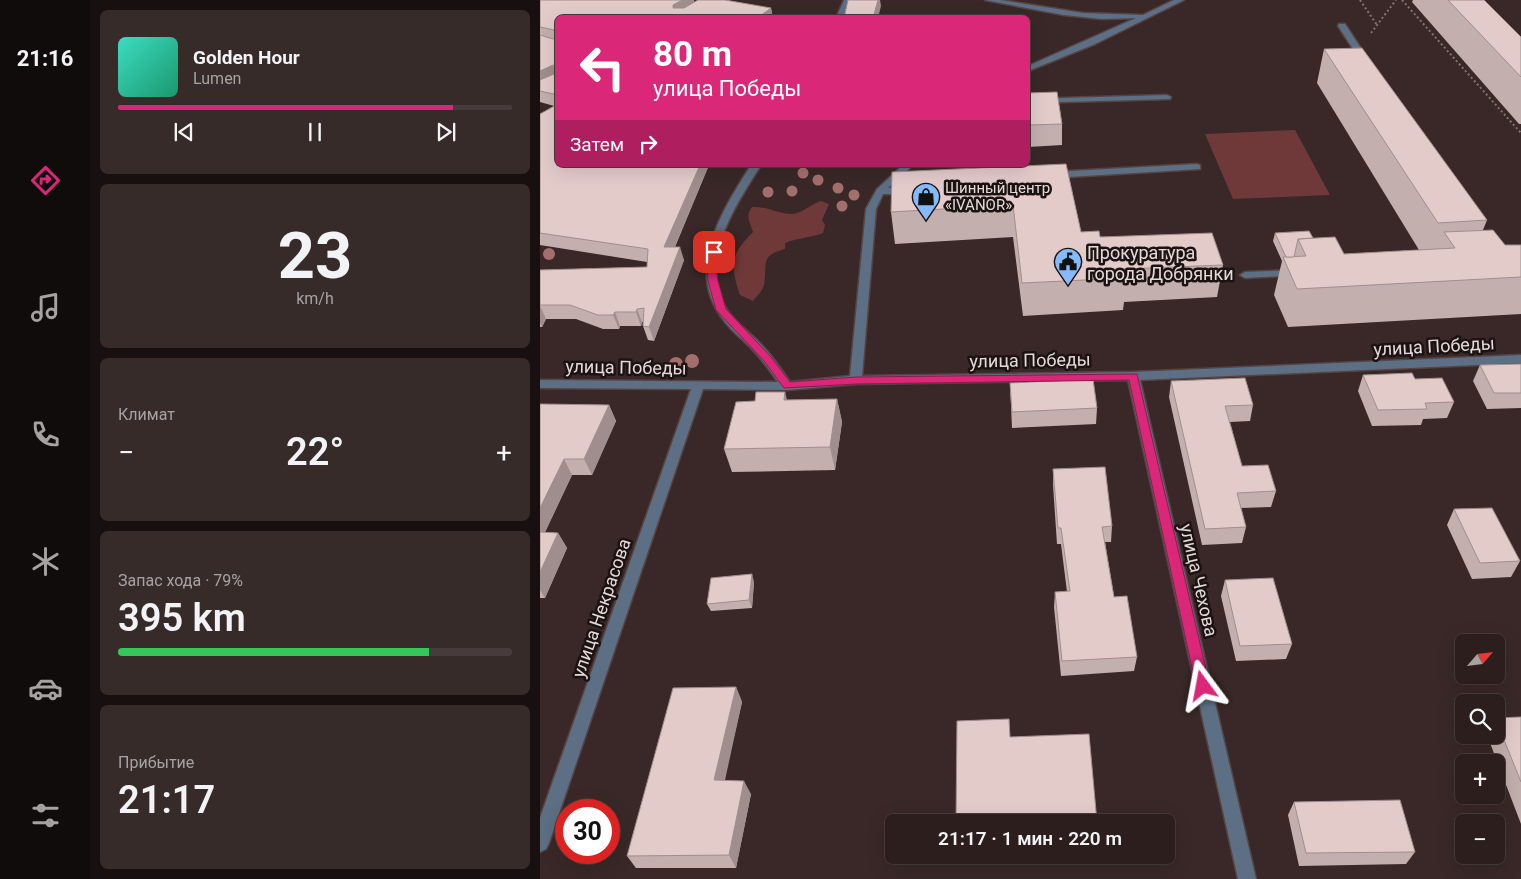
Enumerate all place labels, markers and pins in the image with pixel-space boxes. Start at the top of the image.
place label: Шинный центр «IVANOR» [945,179,1050,214]
shop icon: Шинный центр «IVANOR» [911,182,941,221]
pin [693,231,735,273]
place label: Прокуратура города Добрянки [1087,242,1234,284]
public building icon: Прокуратура города Добрянки [1053,247,1083,286]

